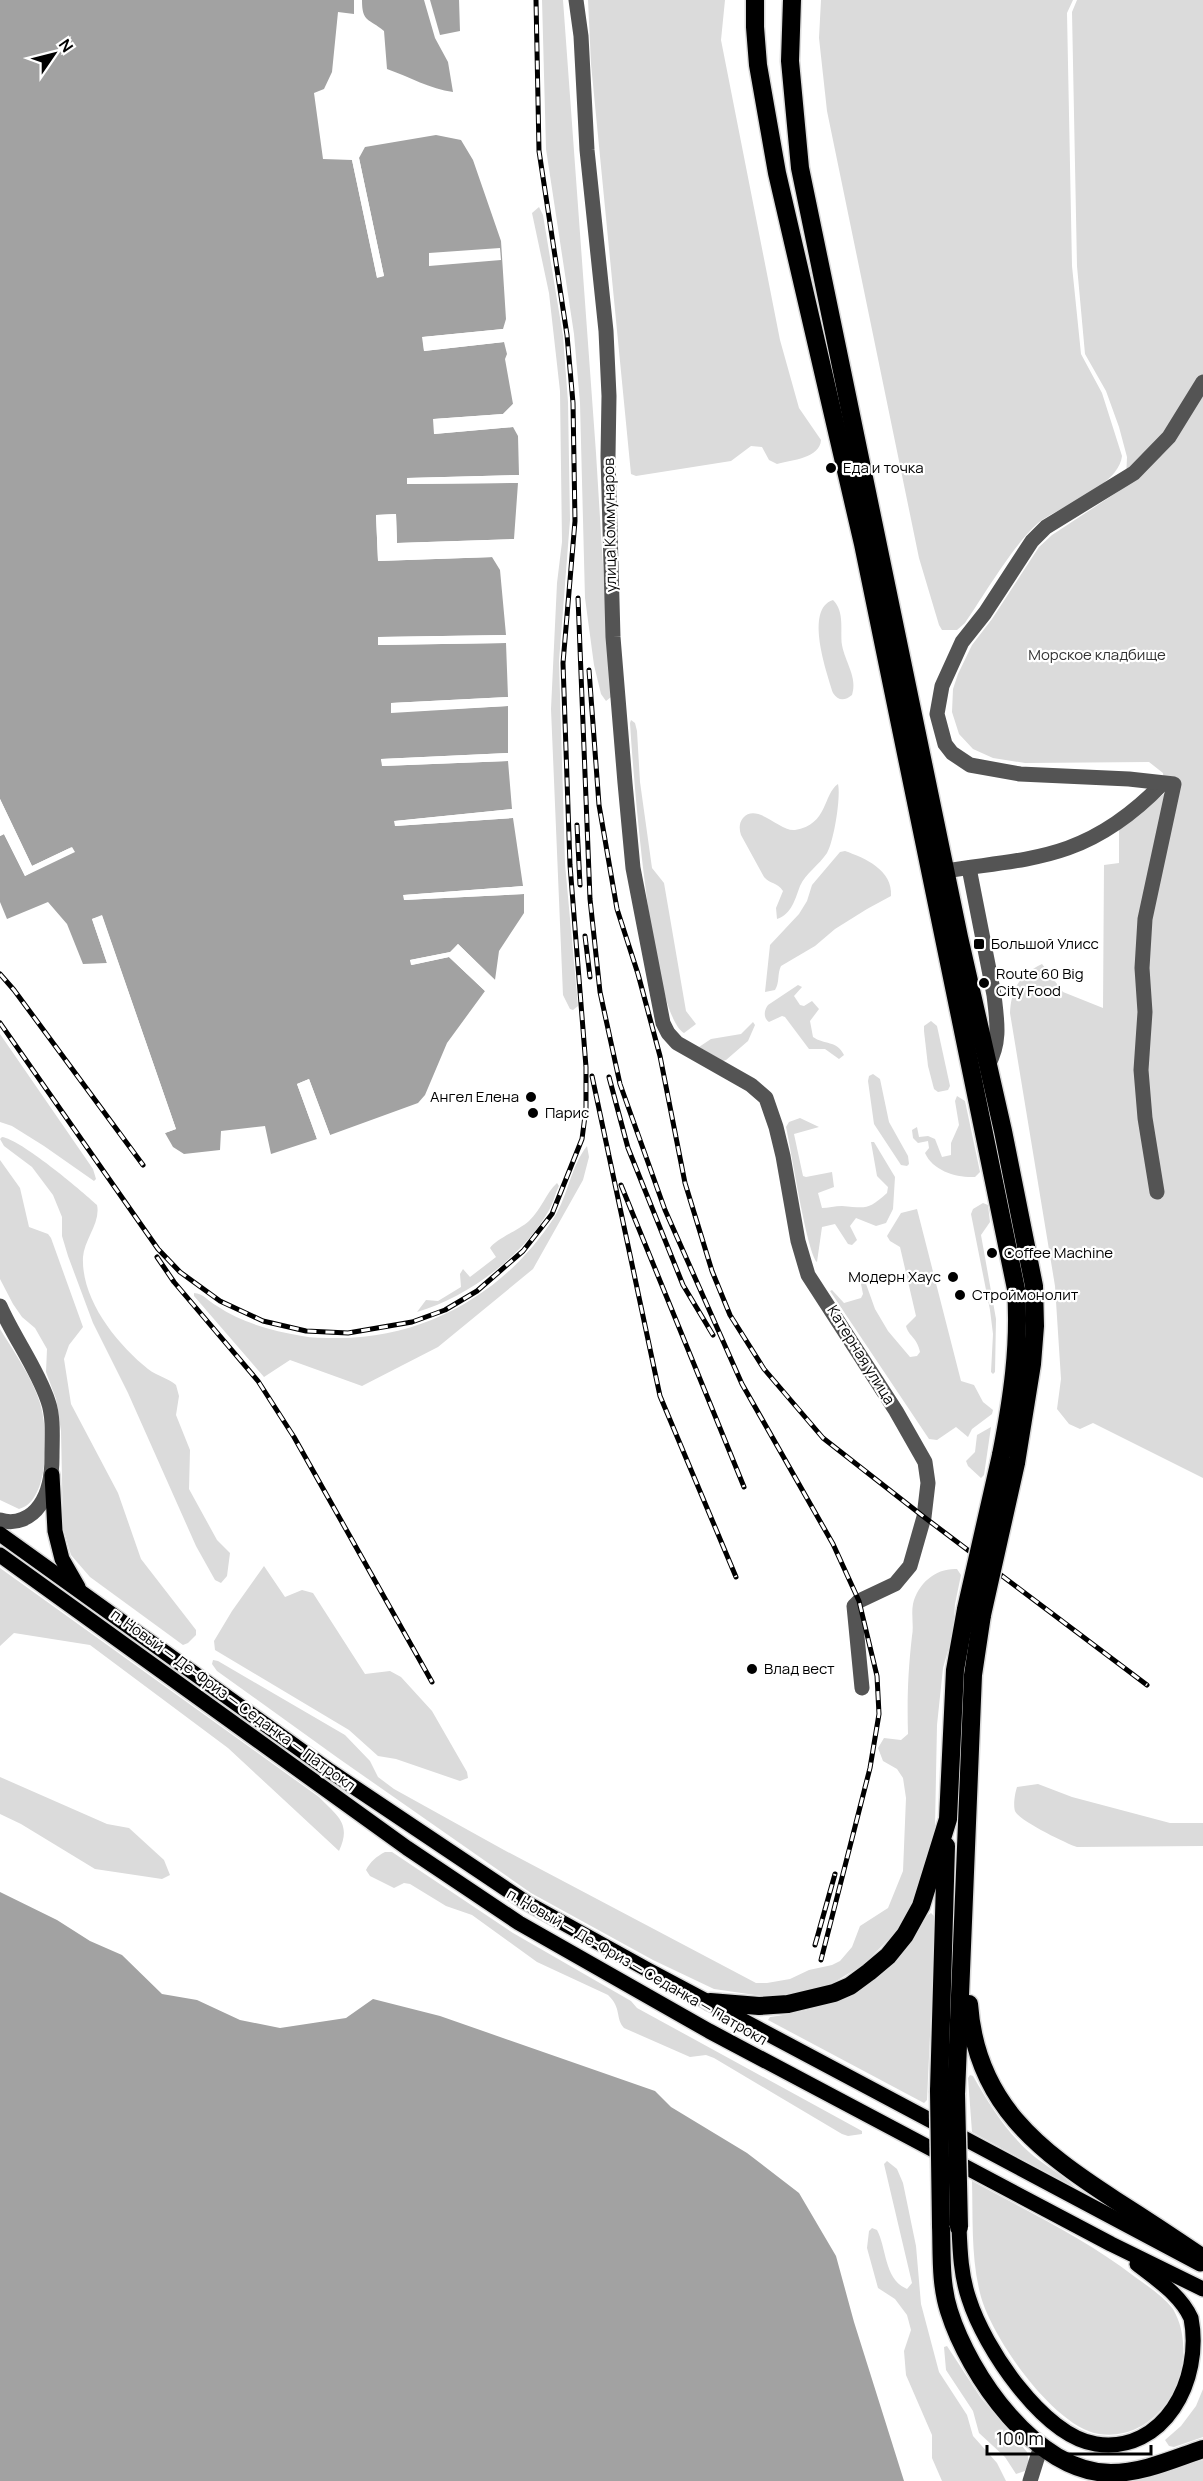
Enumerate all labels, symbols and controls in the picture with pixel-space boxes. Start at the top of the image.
north arrow [24,24,84,84]
text: N [54,34,79,56]
place label: Еда и точка [843,457,924,478]
street label: улица Коммунаров [598,458,621,592]
marker: Еда и точка [824,461,838,475]
park label: Морское кладбище [1028,644,1166,665]
place label: Большой Улисс [991,933,1099,954]
marker: Большой Улисс [972,937,986,951]
place label: Route 60 Big City Food [996,963,1084,1001]
marker: Route 60 Big City Food [977,976,991,990]
place label: Ангел Елена [430,1086,519,1107]
marker: Ангел Елена [524,1090,538,1104]
place label: Парис [545,1102,589,1123]
marker: Парис [526,1106,540,1120]
place label: Coffee Machine [1004,1242,1113,1263]
marker: Coffee Machine [985,1246,999,1260]
place label: Модерн Хаус [848,1266,941,1287]
marker: Модерн Хаус [946,1270,960,1284]
place label: Строймонолит [972,1284,1079,1305]
marker: Строймонолит [953,1288,967,1302]
street label: Катерная улица [822,1301,900,1408]
street label: п. Новый — Де-Фриз — Седанка — Патрокл [107,1604,360,1796]
place label: Влад вест [764,1658,835,1679]
marker: Влад вест [745,1662,759,1676]
street label: п. Новый — Де-Фриз — Седанка — Патрокл [503,1883,771,2050]
scale bar [987,2418,1150,2456]
text: 100 m [996,2426,1044,2450]

